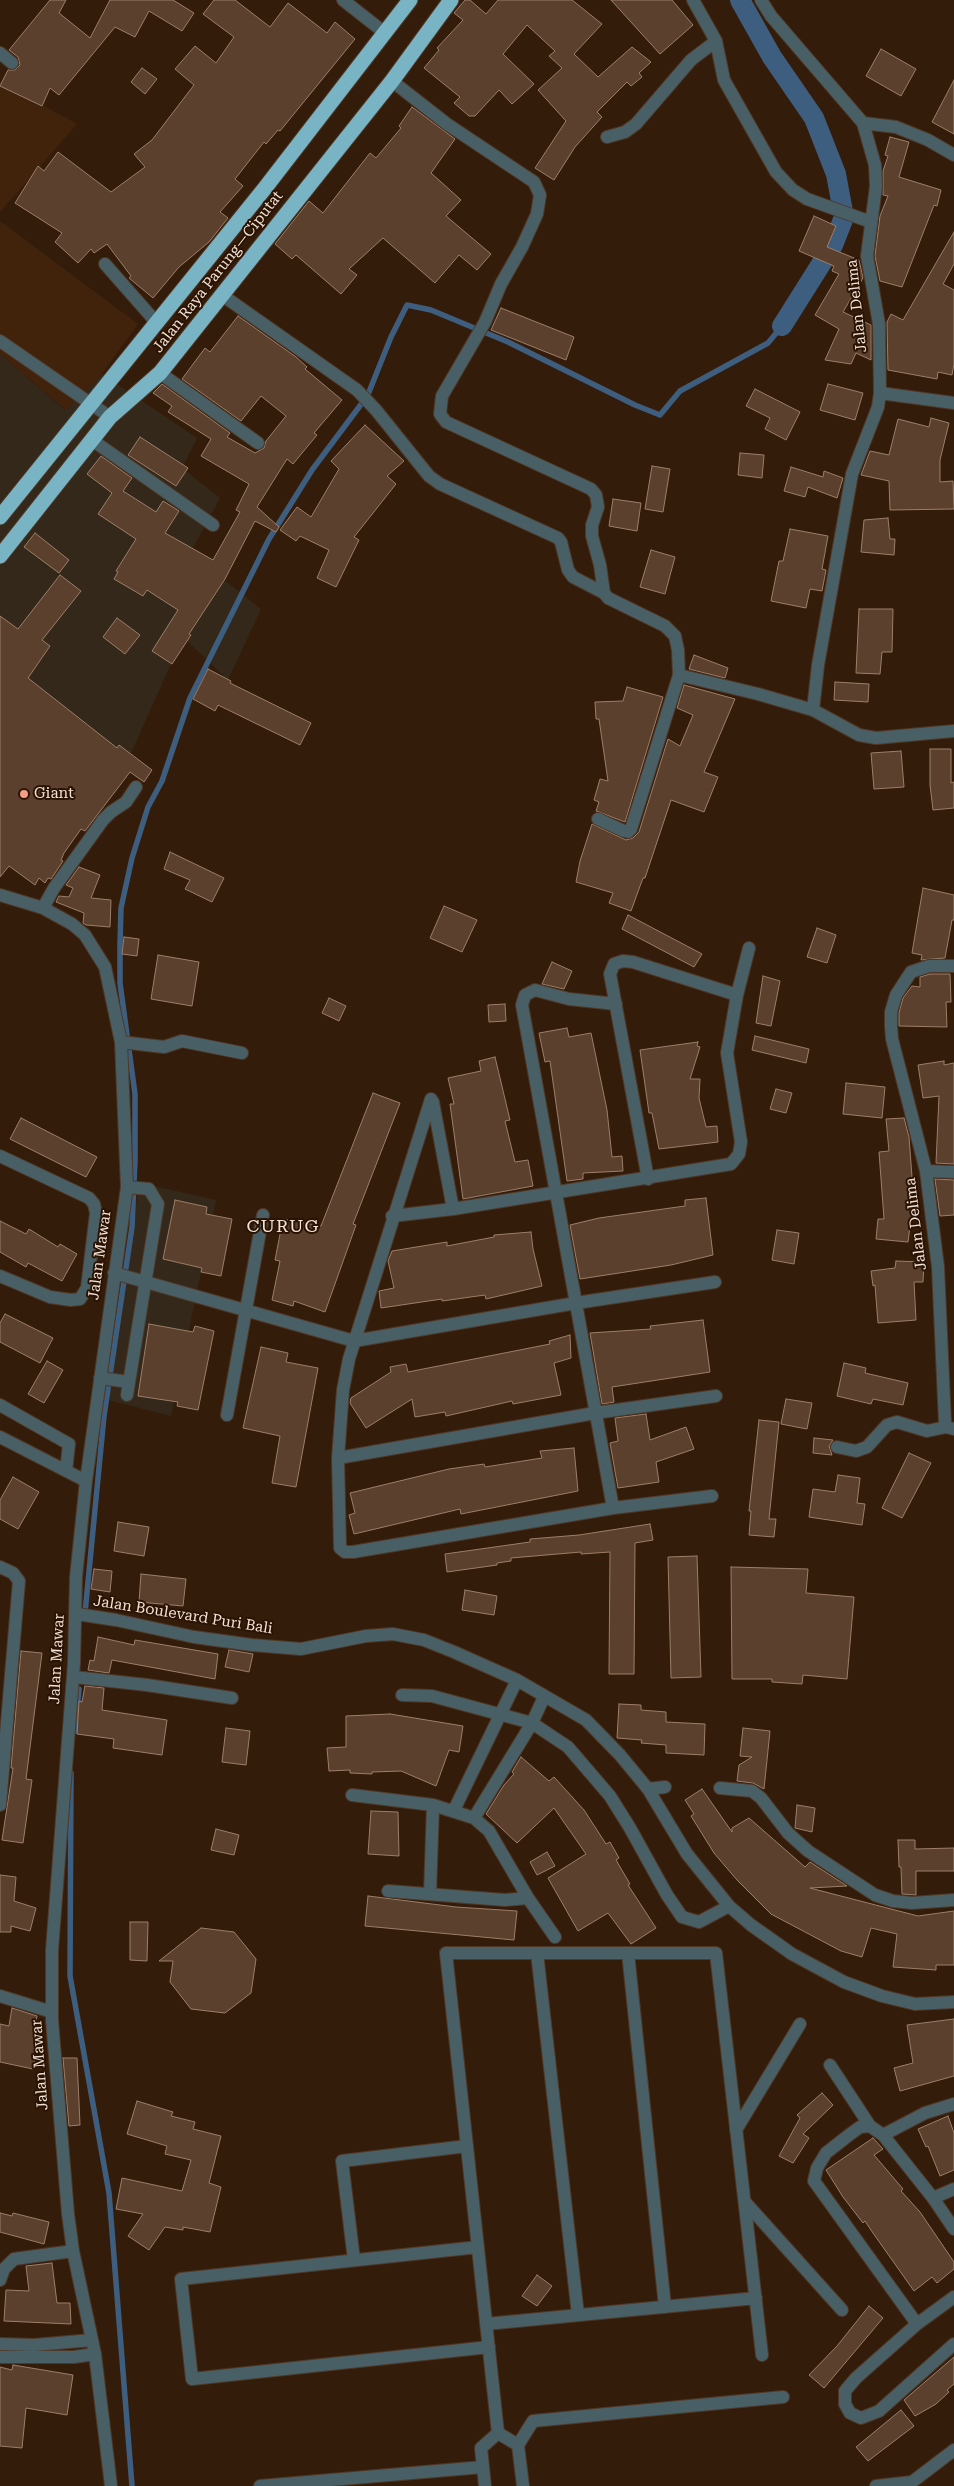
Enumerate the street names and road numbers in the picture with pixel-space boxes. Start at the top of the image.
street label: Jalan Raya Parung—Ciputat [149,188,287,356]
street label: Jalan Delima [843,259,871,353]
street label: Jalan Delima [901,1177,931,1271]
street label: Jalan Mawar [85,1209,115,1301]
street label: Jalan Boulevard Puri Bali [92,1592,274,1638]
street label: Jalan Mawar [46,1613,68,1705]
street label: Jalan Mawar [28,2019,52,2111]

